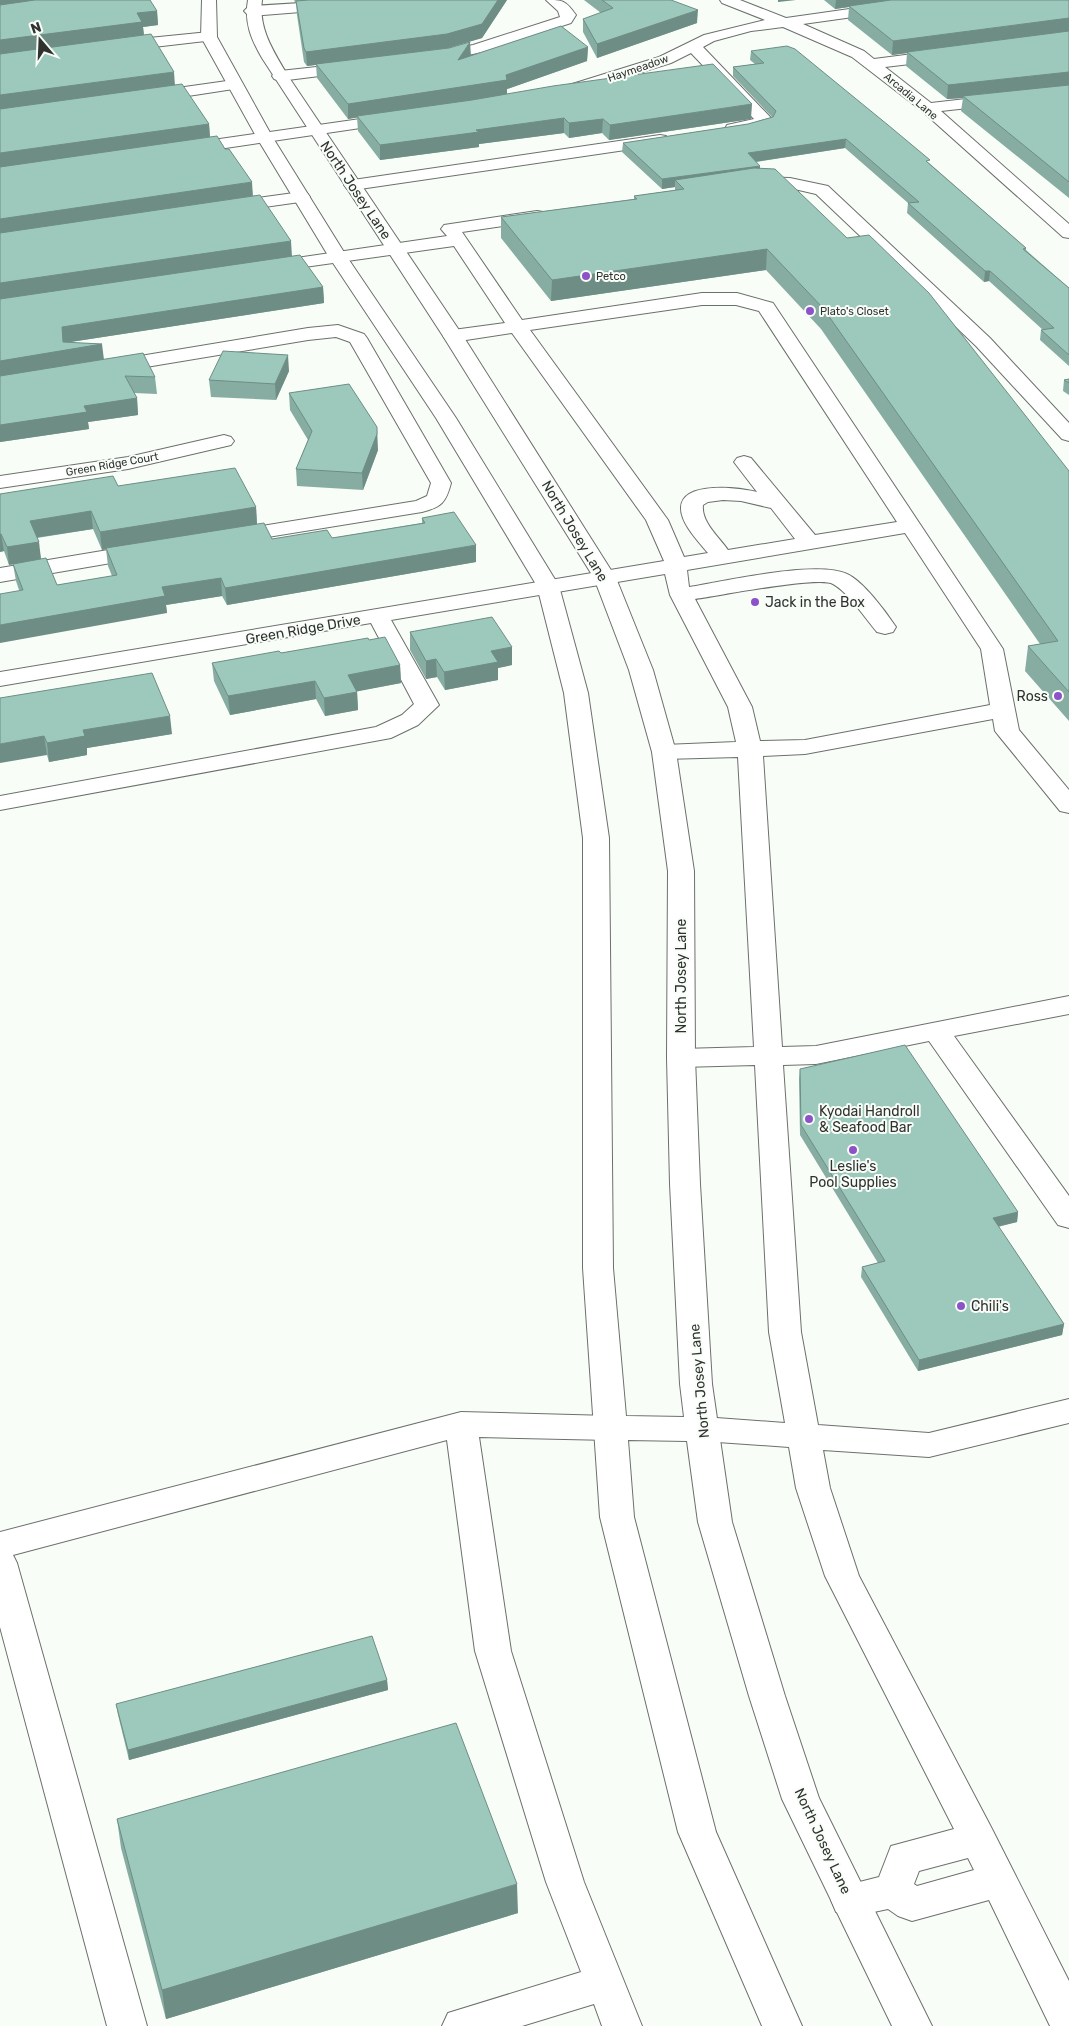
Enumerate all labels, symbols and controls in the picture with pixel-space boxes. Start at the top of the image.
north arrow [15,15,65,65]
text: N [28,19,43,38]
street label: Haymeadow [606,52,670,85]
street label: Arcadia Lane [881,70,940,123]
street label: North Josey Lane [316,138,395,243]
marker: Petco [580,270,592,282]
place label: Petco [596,270,626,283]
marker: Plato's Closet [804,305,816,317]
place label: Plato's Closet [820,305,890,318]
street label: Green Ridge Court [65,450,160,479]
street label: North Josey Lane [538,478,612,585]
place label: Jack in the Box [765,594,865,611]
marker: Jack in the Box [749,596,761,608]
street label: Green Ridge Drive [244,611,362,648]
place label: Ross [1017,688,1048,705]
marker: Ross [1052,690,1064,702]
street label: North Josey Lane [673,918,690,1033]
place label: Kyodai Handroll & Seafood Bar [819,1103,920,1136]
marker: Kyodai Handroll & Seafood Bar [803,1113,815,1125]
marker: Leslie's Pool Supplies [847,1144,859,1156]
place label: Leslie's Pool Supplies [809,1158,897,1191]
place label: Chili's [971,1298,1009,1315]
marker: Chili's [955,1300,967,1312]
street label: North Josey Lane [686,1323,713,1439]
street label: North Josey Lane [791,1786,855,1897]

